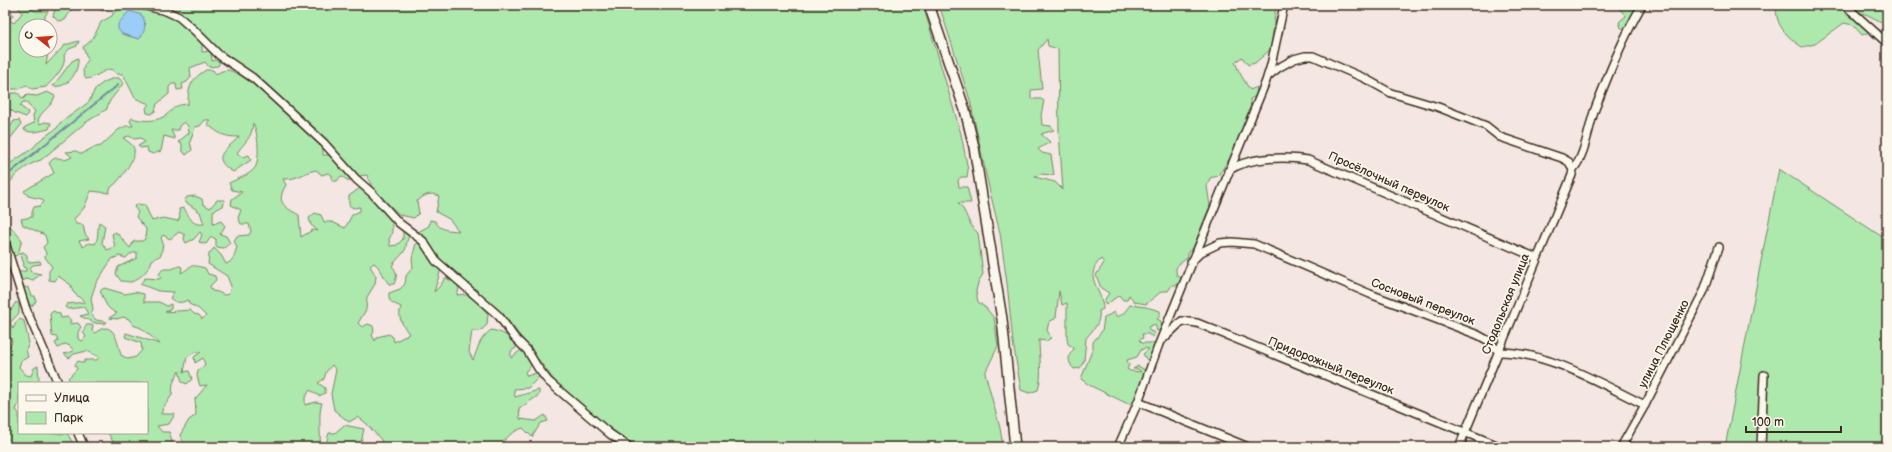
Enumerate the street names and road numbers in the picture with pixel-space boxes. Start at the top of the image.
street label: Просёлочный переулок [1326,148,1453,216]
street label: Стодольская улица [1479,251,1533,357]
street label: Сосновый переулок [1369,275,1478,329]
street label: улица Плющенко [1635,297,1693,391]
street label: Придорожный переулок [1266,334,1397,398]

